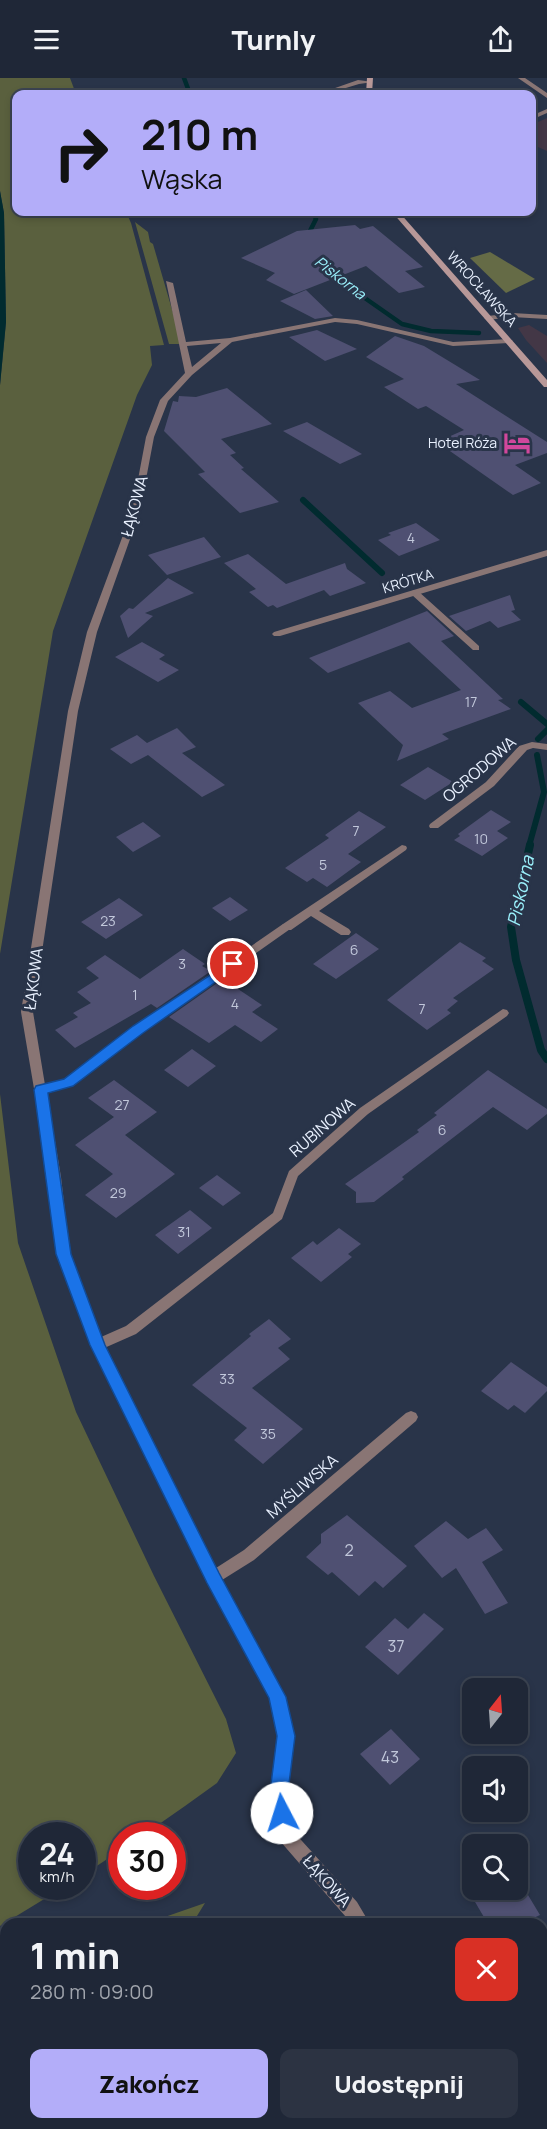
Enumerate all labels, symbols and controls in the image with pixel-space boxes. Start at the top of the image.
text: Turnly [232,21,315,58]
icon: menu [30,23,63,56]
icon: share [484,23,517,56]
text: 210 m [141,105,258,163]
icon: right [42,114,120,192]
text: Wąska [141,160,223,197]
street label: WROCŁAWSKA [443,247,522,331]
water label: Piskorna [310,251,371,305]
hotel icon: Hotel Róża [502,428,532,458]
place label: Hotel Róża [428,433,497,452]
street label: ŁĄKOWA [115,473,153,539]
house number: 4 [407,528,415,547]
street label: KRÓTKA [380,564,436,597]
house number: 17 [465,692,477,711]
street label: OGRODOWA [438,731,520,807]
house number: 7 [352,821,360,840]
house number: 10 [474,829,488,848]
water label: Piskorna [501,853,539,928]
house number: 5 [319,855,327,874]
house number: 23 [100,911,116,930]
pin [207,938,258,989]
house number: 6 [350,940,358,959]
street label: ŁĄKOWA [18,947,48,1011]
icon: arrive [216,947,249,980]
house number: 3 [178,954,186,973]
house number: 1 [132,985,138,1004]
house number: 4 [231,994,239,1013]
house number: 7 [418,999,426,1018]
street label: RUBINOWA [284,1092,360,1162]
house number: 27 [114,1095,130,1114]
house number: 6 [438,1120,446,1139]
house number: 29 [110,1183,126,1202]
house number: 31 [177,1222,191,1241]
house number: 33 [219,1369,235,1388]
house number: 35 [260,1424,276,1443]
street label: MYŚLIWSKA [261,1449,343,1523]
house number: 2 [344,1539,354,1561]
house number: 37 [388,1635,404,1657]
north arrow [462,1678,528,1744]
map controls [462,1678,528,1900]
house number: 43 [381,1746,399,1768]
button: sound [462,1756,528,1822]
position arrow [250,1781,314,1845]
speed limit sign: 30 [108,1822,186,1900]
text: 24 [39,1833,75,1874]
button: search [462,1834,528,1900]
street label: ŁĄKOWA [298,1850,356,1912]
text: km/h [40,1866,74,1887]
text: 1 min [30,1931,120,1980]
button: close [455,1938,518,2001]
text: 280 m · 09:00 [30,1978,154,2005]
button: Zakończ [30,2049,268,2118]
button: Udostępnij [280,2049,518,2118]

